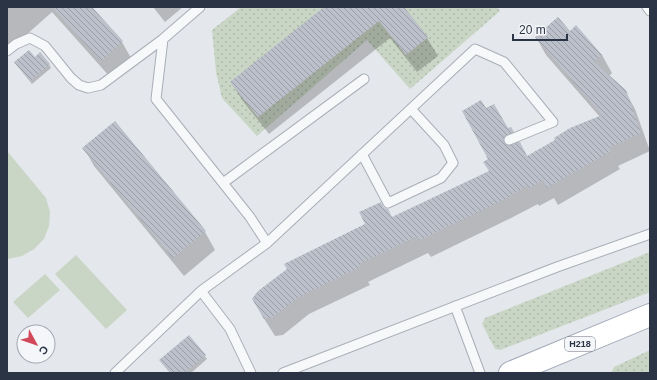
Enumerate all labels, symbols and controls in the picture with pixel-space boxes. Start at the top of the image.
scale bar [513,16,567,42]
text: 20 m [519,23,546,37]
north arrow [16,324,56,364]
road number: Н218 [565,337,595,351]
text: С [36,344,51,357]

